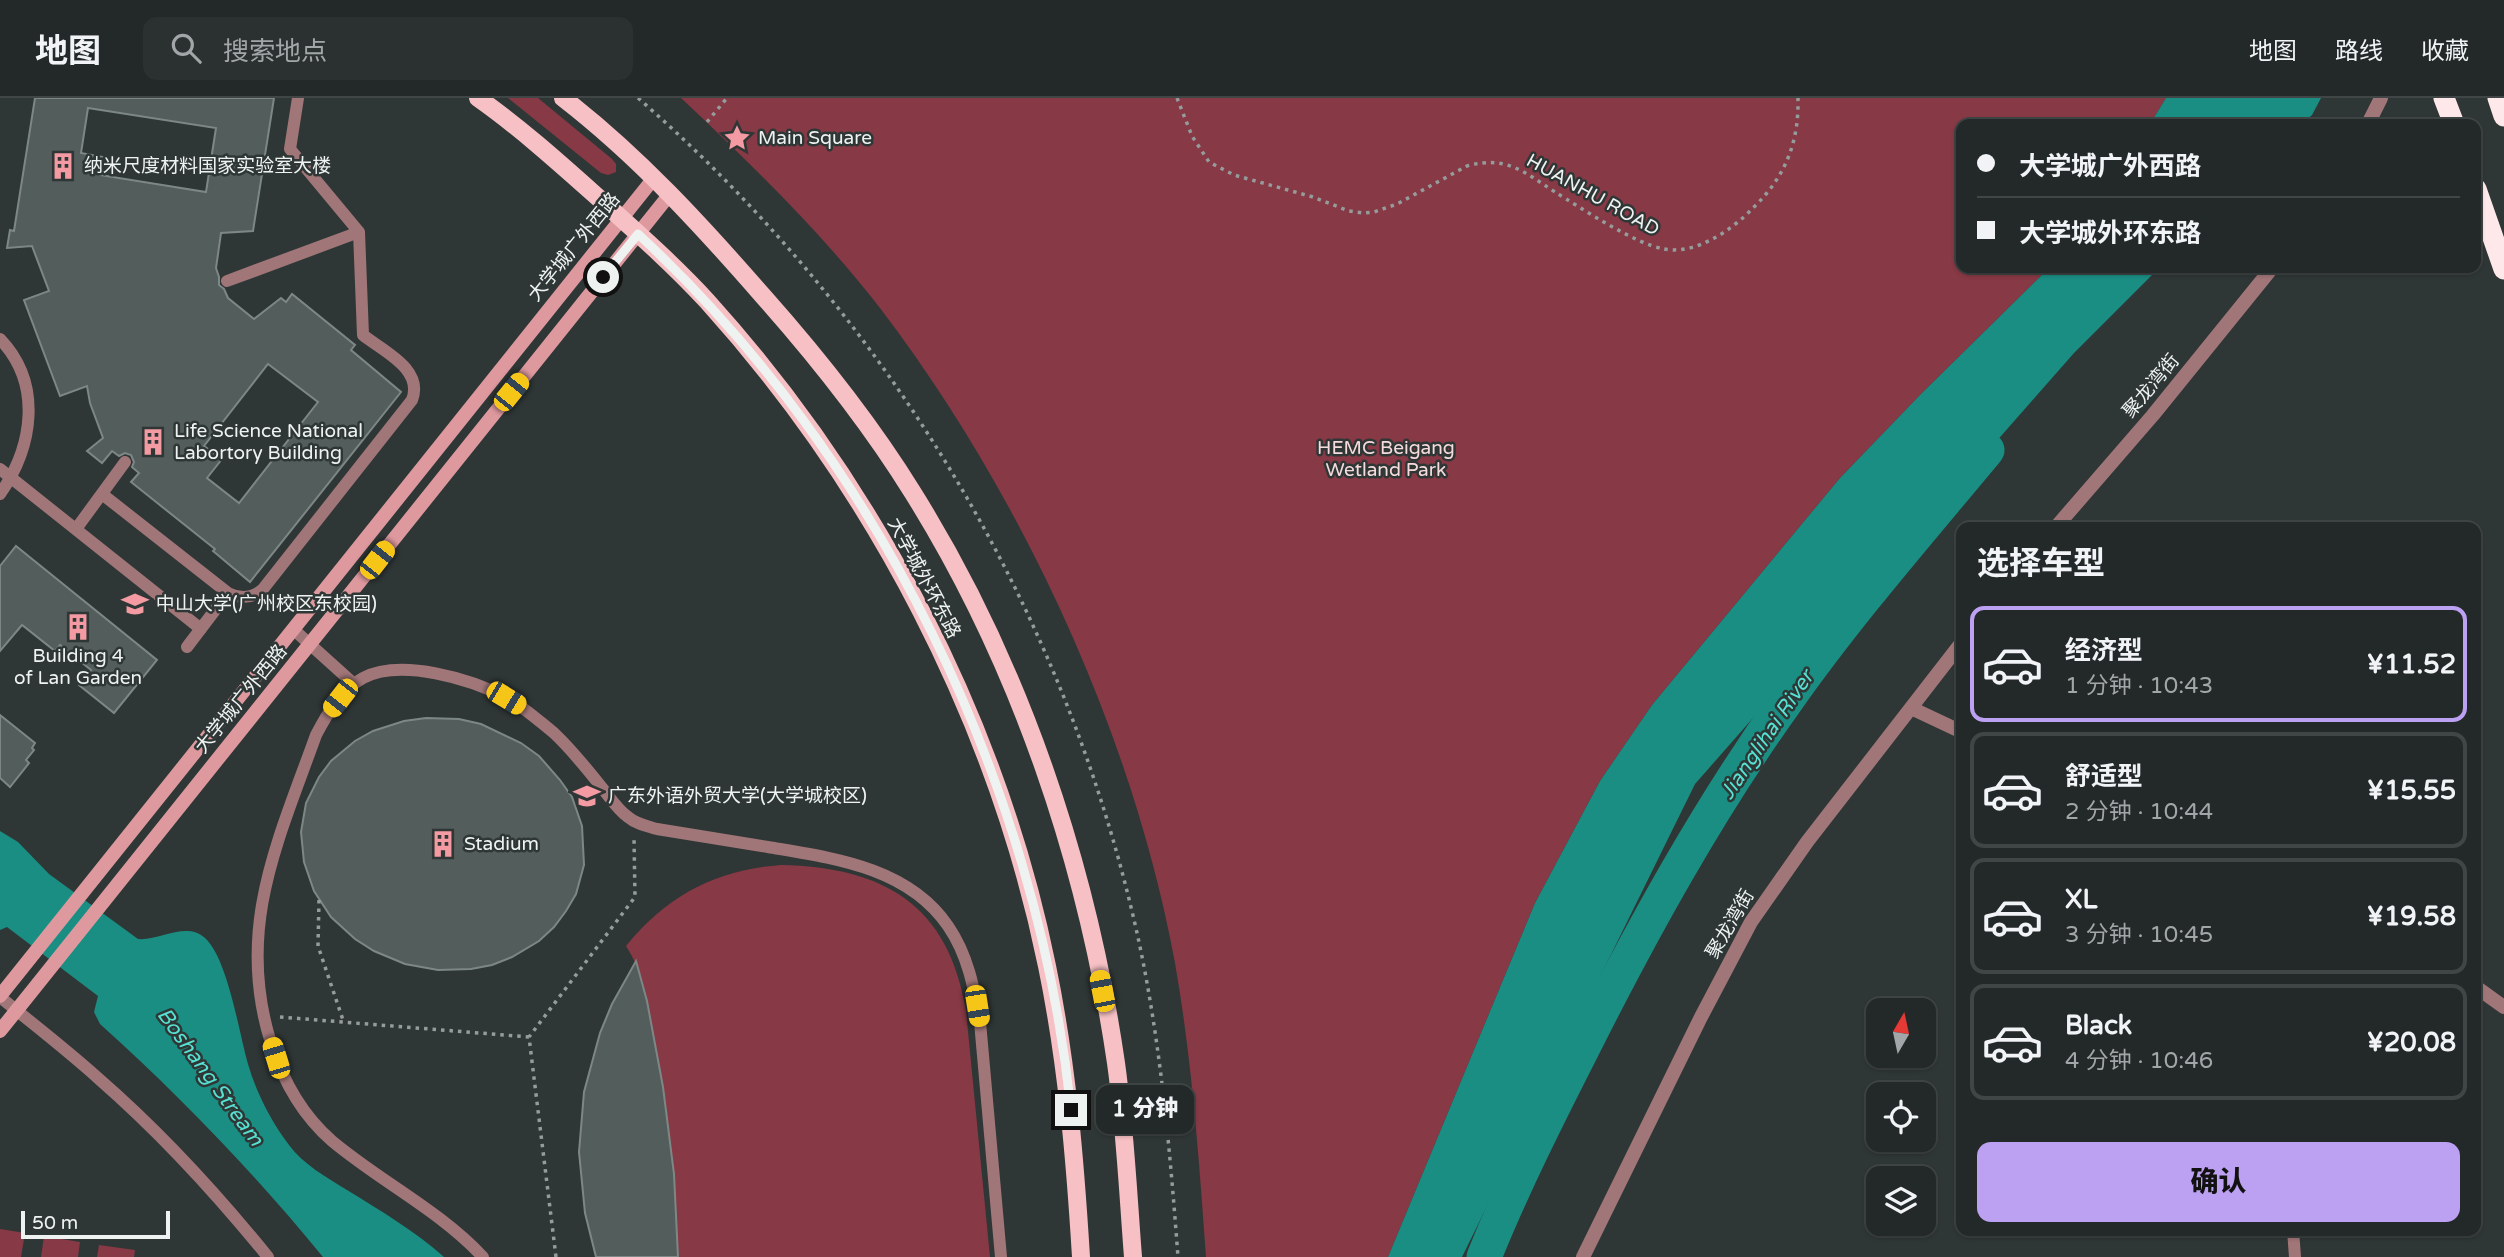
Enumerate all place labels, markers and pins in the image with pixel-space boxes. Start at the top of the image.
place icon: Main Square [722,123,752,153]
place label: Main Square [758,127,872,149]
building icon: 纳米尺度材料国家实验室大楼 [48,151,78,181]
place label: 纳米尺度材料国家实验室大楼 [84,155,331,177]
place label: Life Science National Labortory Building [174,420,363,464]
building icon: Life Science National Labortory Building [138,427,168,457]
school or university icon: 中山大学(广州校区东校园) [120,589,150,619]
place label: 中山大学(广州校区东校园) [156,593,377,615]
building icon: Building 4 of Lan Garden [63,612,93,642]
place label: Building 4 of Lan Garden [14,645,142,689]
school or university icon: 广东外语外贸大学(大学城校区) [572,781,602,811]
place label: 广东外语外贸大学(大学城校区) [608,785,867,807]
building icon: Stadium [428,829,458,859]
place label: Stadium [464,833,539,855]

